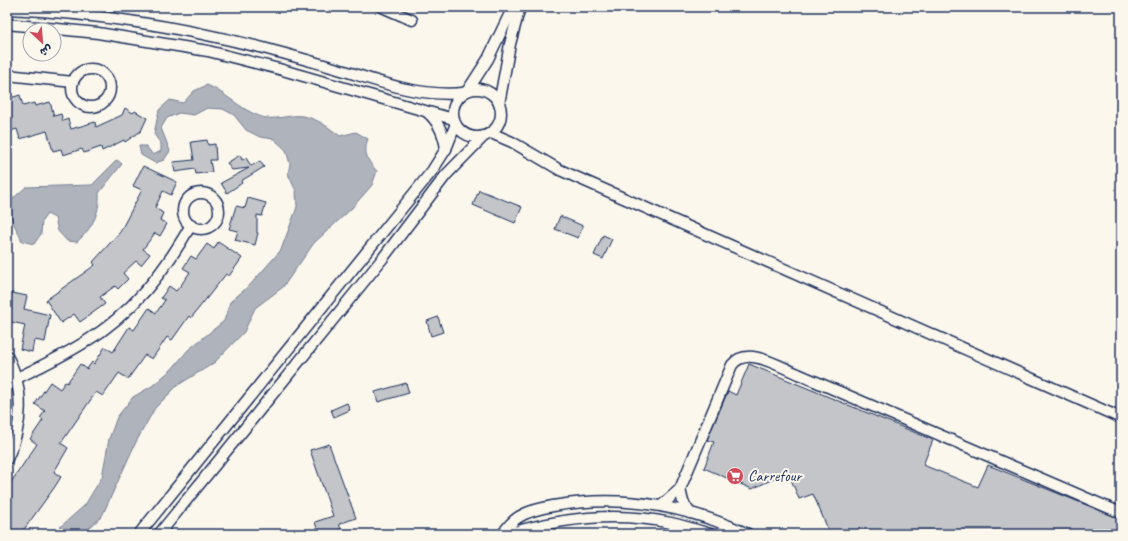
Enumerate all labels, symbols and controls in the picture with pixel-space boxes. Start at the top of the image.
north arrow [22,22,62,62]
text: ش [38,42,55,60]
supermarket icon: Carrefour [725,466,745,486]
place label: Carrefour [748,466,803,486]

